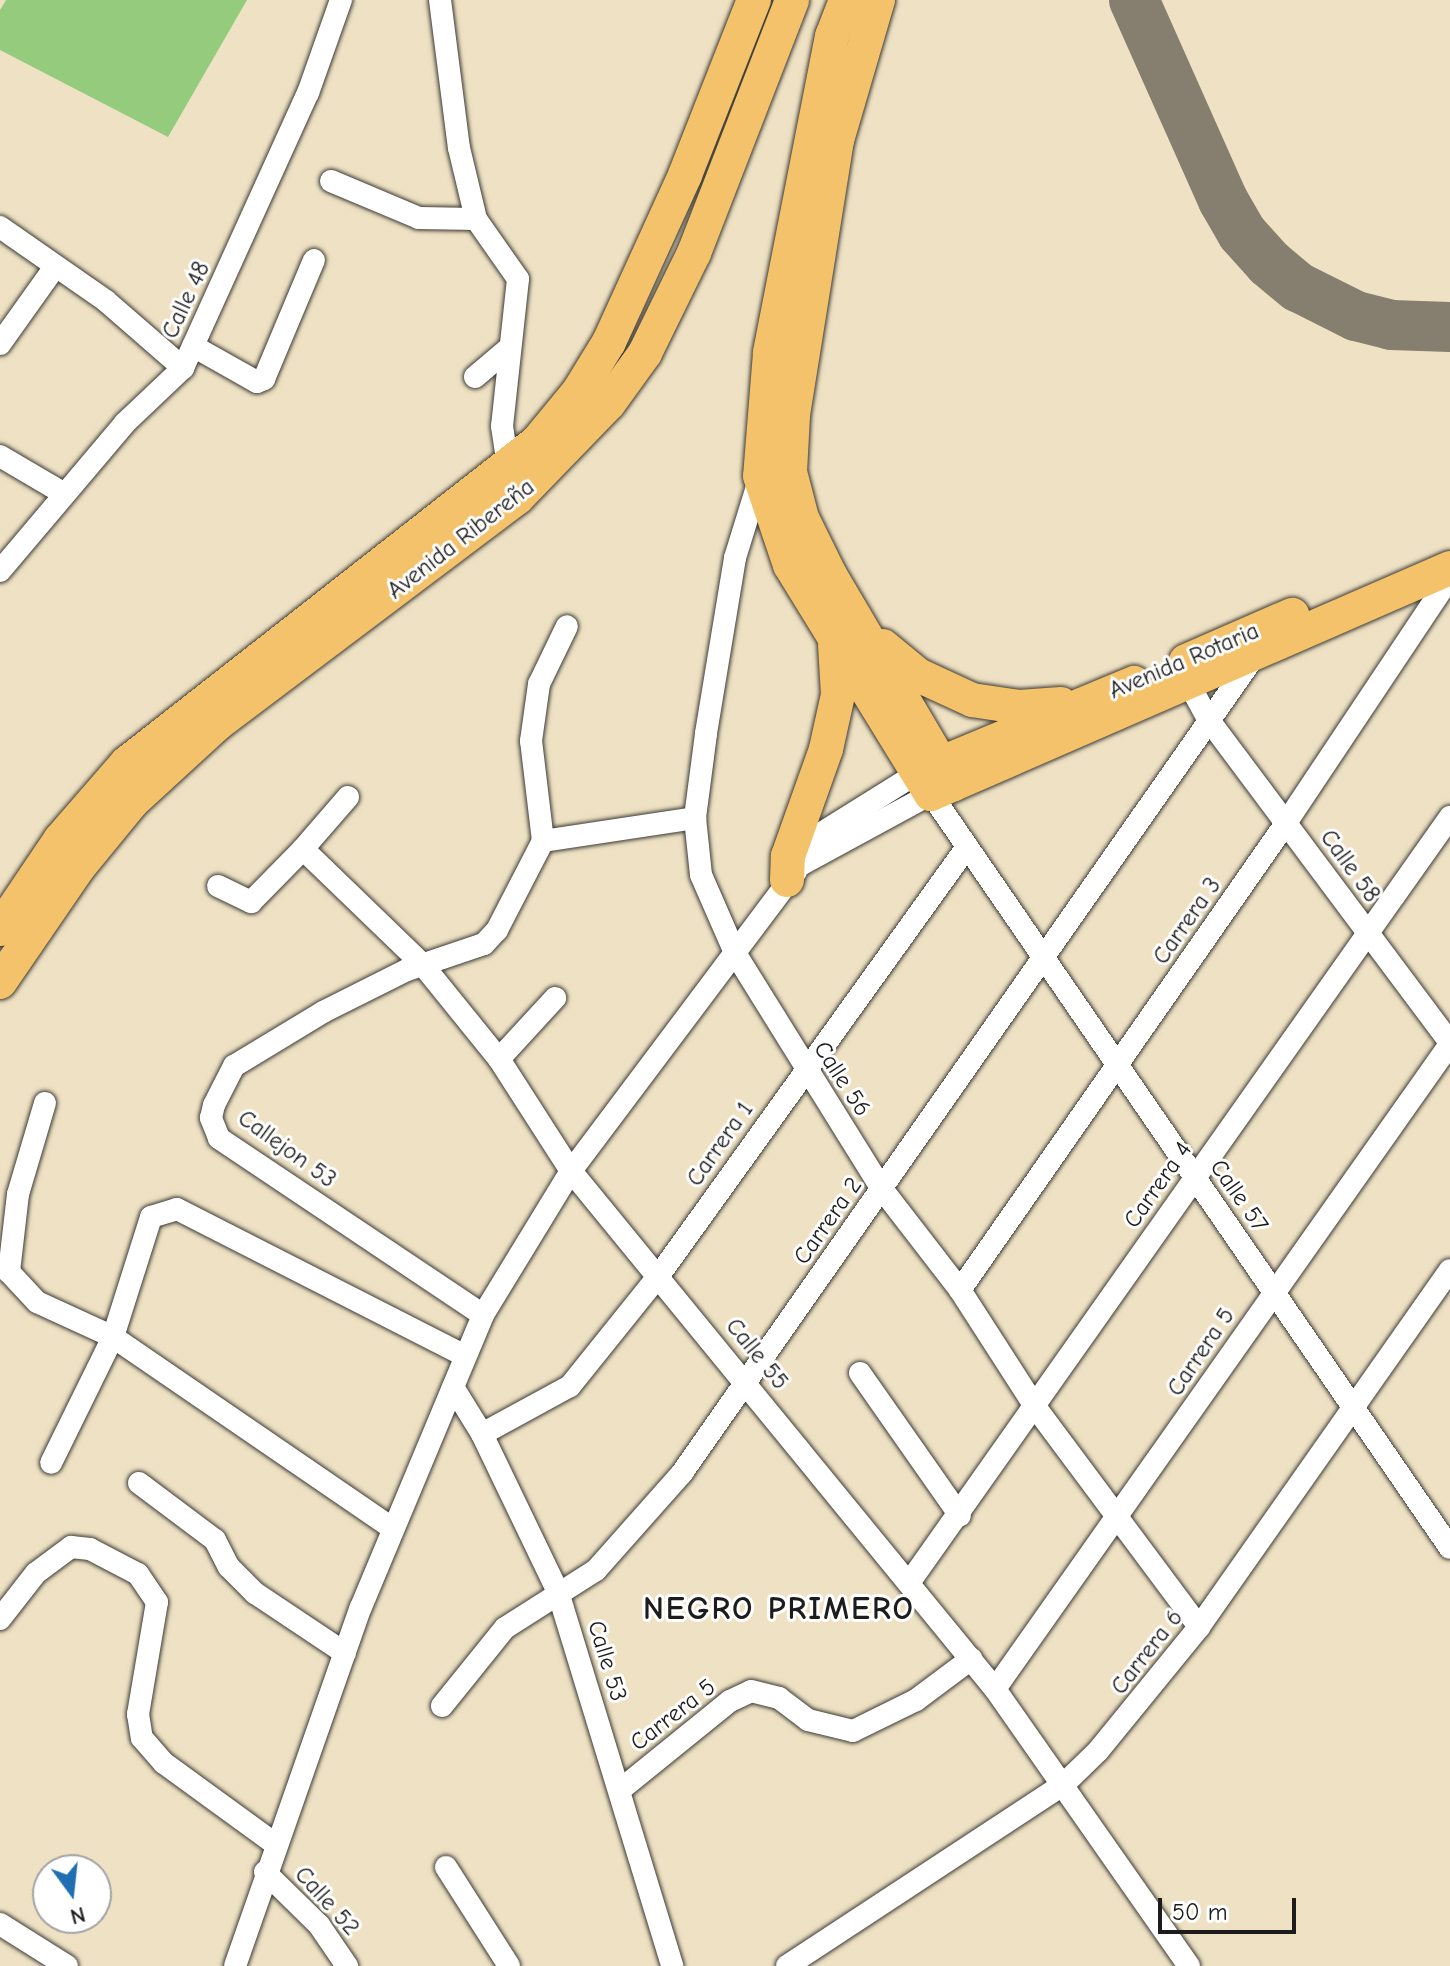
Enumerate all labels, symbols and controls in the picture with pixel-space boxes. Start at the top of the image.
street label: Calle 48 [156,257,216,343]
street label: Avenida Ribereña [382,473,540,605]
street label: Avenida Rotaria [1105,617,1263,705]
street label: Calle 58 [1314,824,1386,908]
street label: Carrera 3 [1147,872,1227,970]
street label: Calle 56 [807,1036,877,1122]
street label: Carrera 1 [680,1096,760,1192]
street label: Callejon 53 [232,1104,342,1194]
street label: Carrera 4 [1118,1136,1198,1234]
street label: Calle 57 [1204,1154,1274,1238]
street label: Carrera 2 [788,1172,868,1270]
street label: Carrera 5 [1161,1302,1241,1402]
street label: Calle 55 [719,1312,795,1396]
district label: NEGRO PRIMERO [643,1590,915,1628]
street label: Carrera 6 [1105,1604,1189,1700]
street label: Calle 53 [581,1617,633,1705]
street label: Carrera 5 [625,1673,721,1757]
north arrow [32,1854,112,1934]
street label: Calle 52 [288,1860,366,1942]
scale bar [1162,1882,1300,1932]
text: 50 m [1172,1898,1228,1926]
text: N [67,1901,88,1930]

